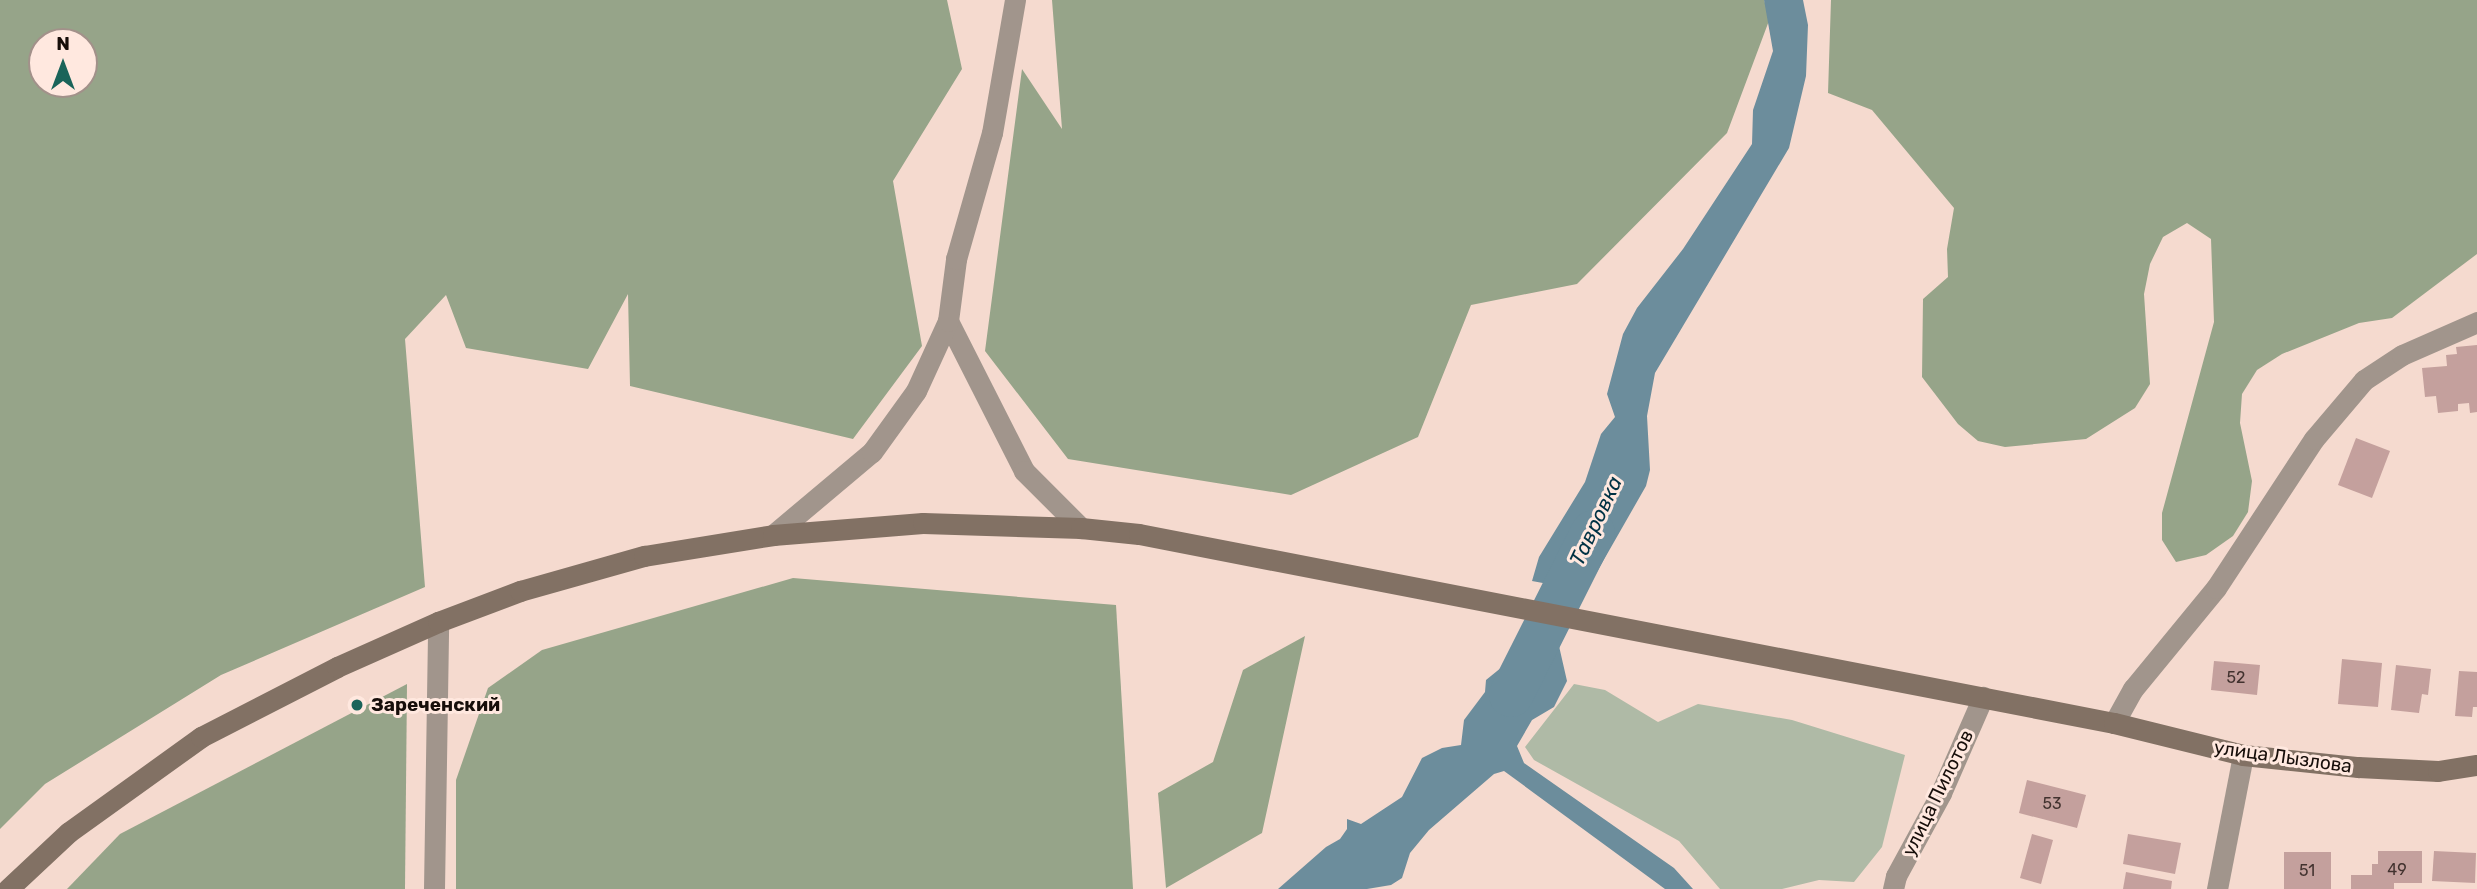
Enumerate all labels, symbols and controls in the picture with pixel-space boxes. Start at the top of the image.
north arrow [28,28,98,98]
text: N [56,32,70,55]
water label: Тавровка [1564,472,1628,570]
house number: 52 [2227,668,2245,688]
place label: Зареченский [371,694,500,716]
marker: Зареченский [349,697,365,713]
street label: улица Пилотов [1898,726,1978,860]
street label: улица Лызлова [2213,736,2353,778]
house number: 53 [2042,794,2062,814]
house number: 49 [2387,860,2407,880]
house number: 51 [2299,861,2315,881]

